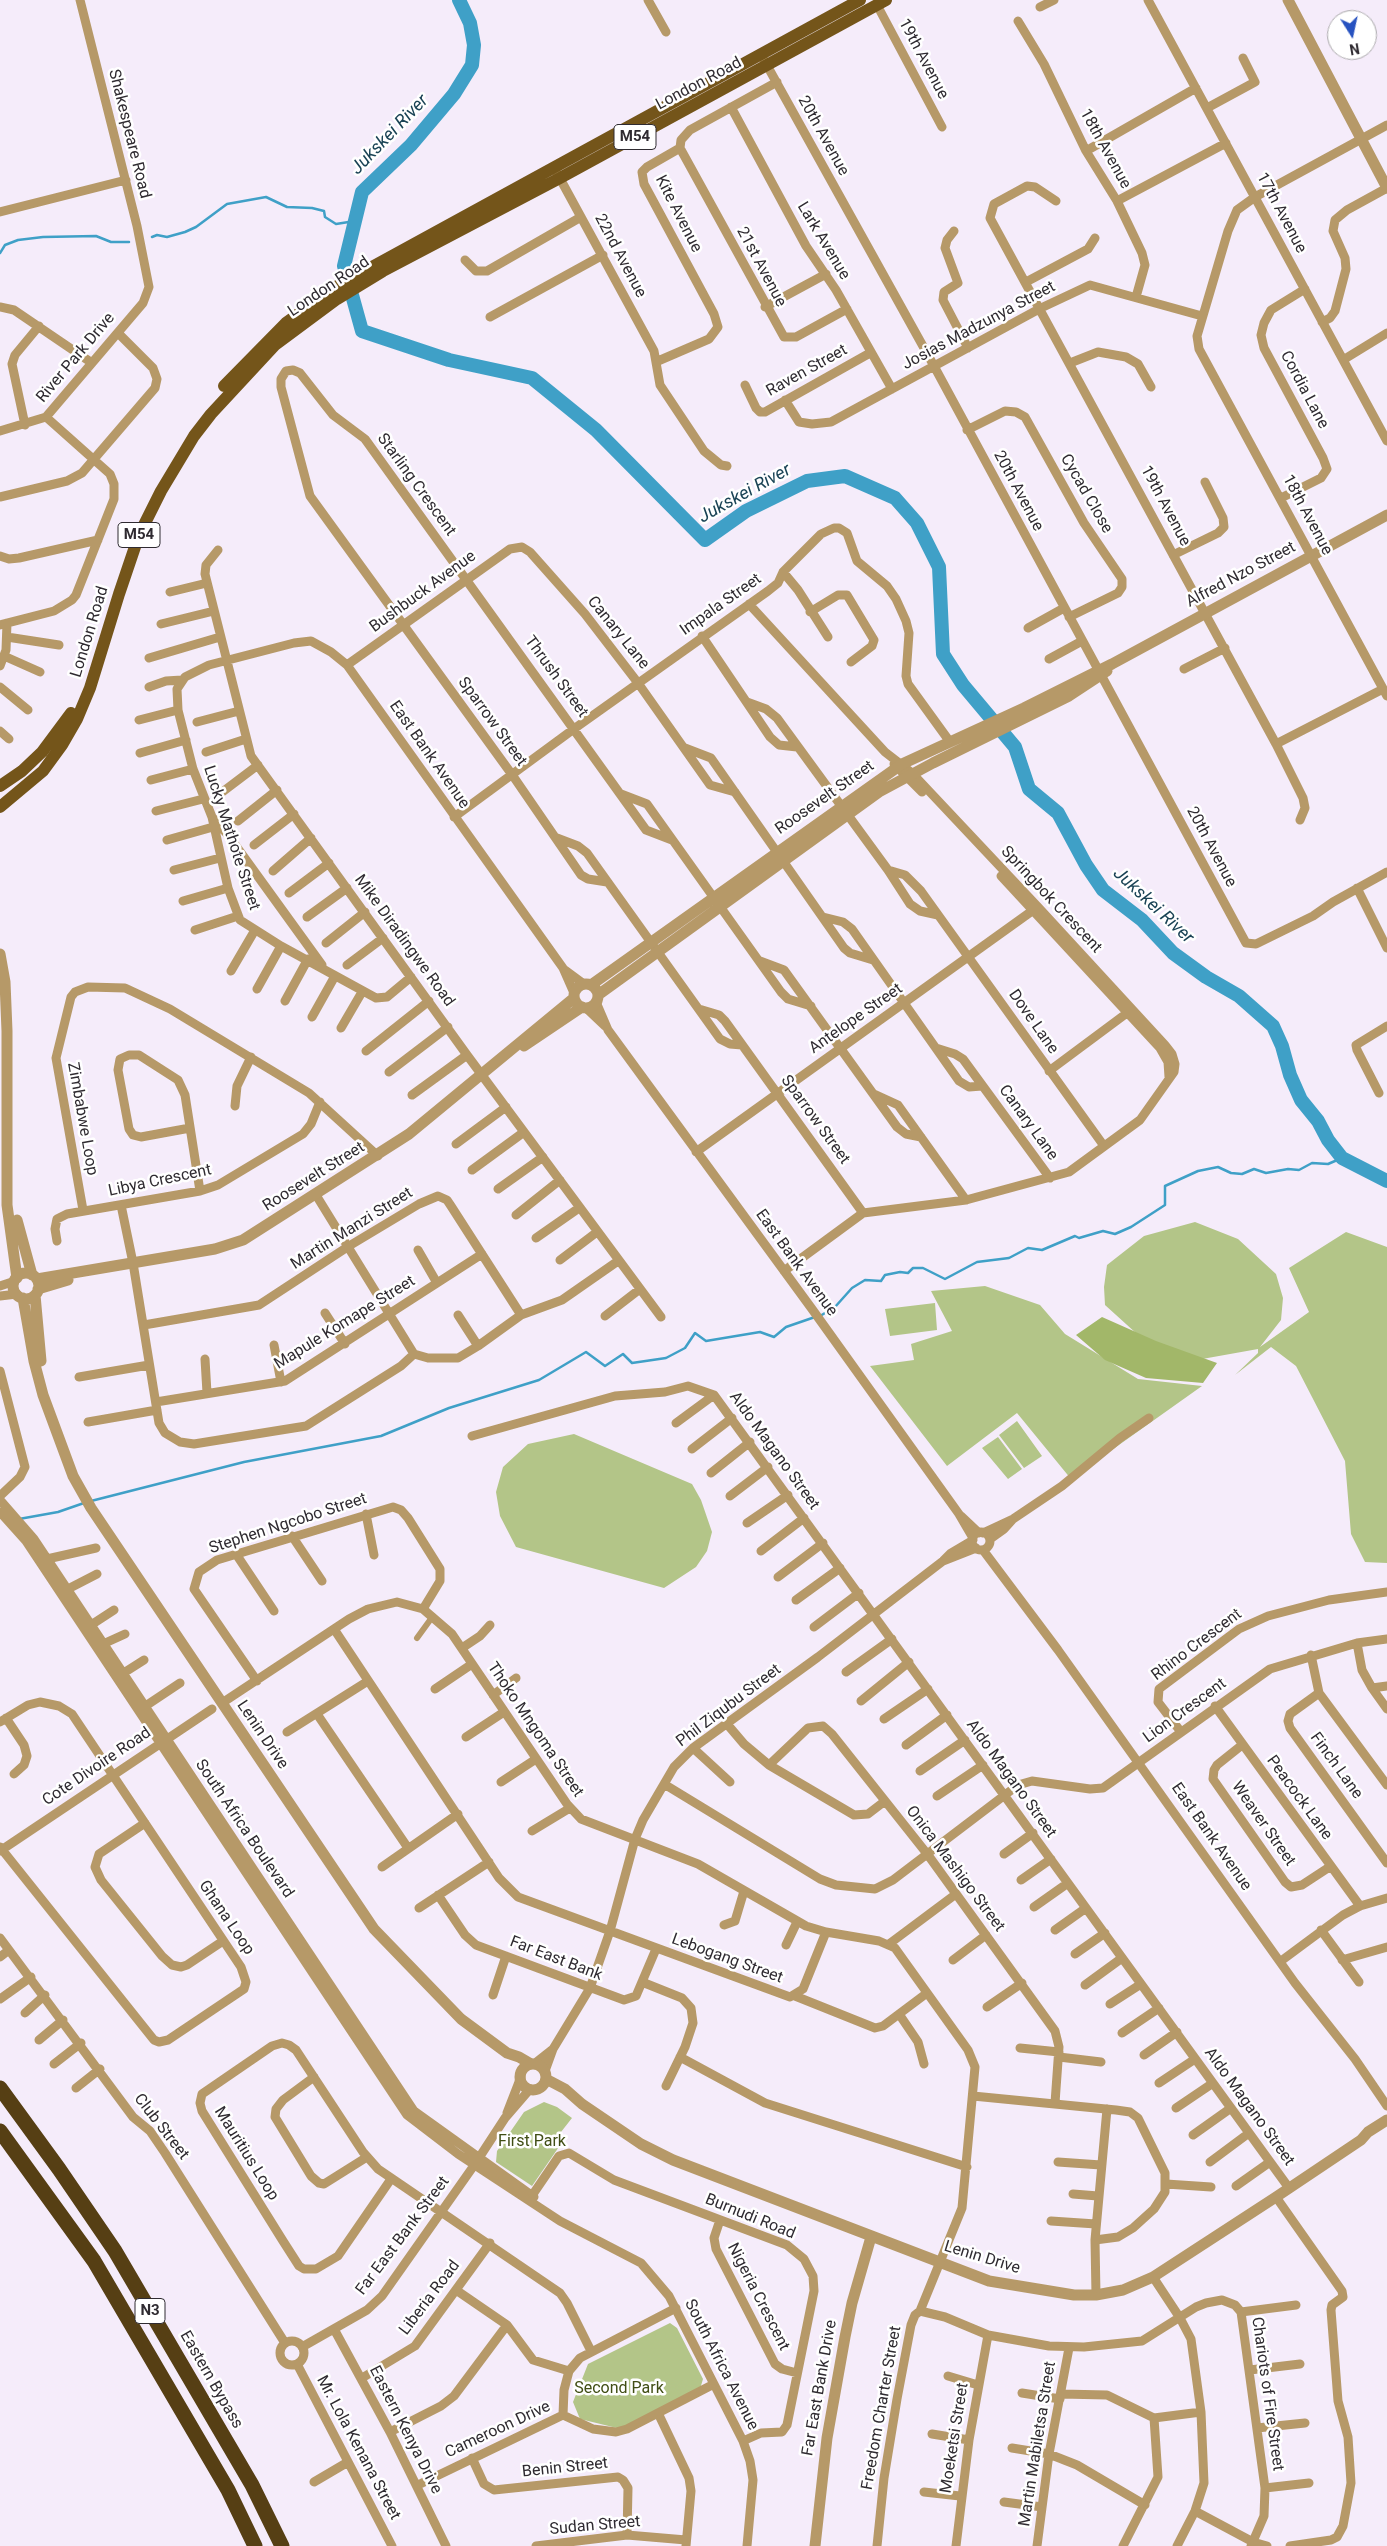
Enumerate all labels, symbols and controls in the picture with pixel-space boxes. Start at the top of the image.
north arrow [1327,10,1377,60]
street label: 19th Avenue [894,16,952,102]
text: N [1348,40,1361,58]
street label: London Road [653,53,745,115]
street label: Shakespeare Road [104,67,154,201]
water label: Jukskei River [347,91,433,179]
street label: 20th Avenue [793,93,853,179]
street label: 18th Avenue [1075,106,1135,192]
road number: M54 [614,124,656,150]
street label: 17th Avenue [1252,170,1310,256]
street label: Kite Avenue [650,172,706,256]
street label: Lark Avenue [792,199,854,283]
street label: 22nd Avenue [590,211,650,301]
street label: 21st Avenue [732,224,790,310]
street label: London Road [285,253,373,321]
street label: Josias Madzunya Street [899,277,1059,375]
street label: River Park Drive [33,309,119,407]
street label: Raven Street [763,341,851,401]
street label: Cordia Lane [1276,348,1332,432]
street label: Starling Crescent [372,430,460,540]
street label: 20th Avenue [989,448,1047,534]
street label: Cycad Close [1056,451,1116,537]
water label: Jukskei River [695,460,795,528]
street label: 19th Avenue [1136,463,1194,549]
street label: 18th Avenue [1278,472,1336,558]
road number: M54 [118,522,160,548]
street label: Alfred Nzo Street [1183,538,1299,612]
street label: Bushbuck Avenue [366,547,480,637]
street label: Impala Street [677,570,765,640]
street label: London Road [67,584,113,680]
street label: Canary Lane [583,593,653,673]
street label: Thrush Street [520,633,592,721]
street label: Sparrow Street [453,674,531,770]
street label: East Bank Avenue [385,697,473,813]
street label: Roosevelt Street [772,757,878,839]
street label: Lucky Mathote Street [199,763,263,913]
street label: 20th Avenue [1182,804,1240,890]
street label: Springbok Crescent [997,843,1105,957]
water label: Jukskei River [1108,863,1198,949]
street label: Mike Diradingwe Road [350,871,458,1011]
street label: Antelope Street [806,980,906,1058]
street label: Dove Lane [1004,986,1062,1058]
street label: Zimbabwe Loop [63,1061,101,1177]
street label: Sparrow Street [776,1072,854,1168]
street label: Canary Lane [994,1082,1062,1164]
street label: Roosevelt Street [260,1138,368,1216]
street label: Libya Crescent [107,1161,213,1201]
street label: Martin Manzi Street [288,1184,416,1274]
street label: East Bank Avenue [751,1206,841,1320]
street label: Mapule Komape Street [271,1272,419,1374]
street label: Aldo Magano Street [725,1388,823,1514]
street label: Stephen Ngcobo Street [207,1489,369,1559]
street label: Rhino Crescent [1148,1605,1246,1685]
street label: Thoko Mngoma Street [483,1659,587,1801]
street label: Phil Ziqubu Street [673,1660,785,1752]
street label: Lion Crescent [1140,1674,1230,1748]
street label: Lenin Drive [232,1697,292,1773]
street label: Aldo Magano Street [962,1716,1060,1842]
street label: Cote Divoire Road [39,1724,155,1810]
street label: Finch Lane [1305,1729,1367,1803]
street label: Peacock Lane [1262,1752,1336,1844]
street label: South Africa Boulevard [191,1756,297,1902]
street label: Weaver Street [1227,1778,1299,1870]
street label: East Bank Avenue [1167,1779,1255,1895]
street label: Onica Mashigo Street [901,1802,1009,1936]
street label: Ghana Loop [194,1877,258,1959]
street label: Lebogang Street [669,1930,785,1988]
street label: Far East Bank [507,1933,605,1985]
street label: Aldo Magano Street [1200,2044,1298,2170]
street label: Club Street [129,2090,193,2164]
street label: Mauritius Loop [210,2104,282,2204]
park label: First Park [498,2132,566,2152]
street label: Far East Bank Street [352,2173,454,2299]
street label: Burnudi Road [702,2190,798,2244]
street label: Lenin Drive [942,2237,1022,2279]
street label: Nigeria Crescent [723,2240,793,2354]
street label: Liberia Road [396,2257,464,2339]
street label: South Africa Avenue [680,2296,762,2434]
road number: N3 [135,2298,165,2324]
street label: Chariots of Fire Street [1247,2316,1287,2472]
street label: Far East Bank Drive [799,2319,841,2457]
street label: Freedom Charter Street [858,2325,906,2491]
street label: Eastern Bypass [175,2328,247,2432]
street label: Martin Mabiletsa Street [1015,2360,1061,2528]
street label: Eastern Kenya Drive [364,2363,446,2497]
street label: Mr. Lola Kenana Street [312,2373,404,2523]
park label: Second Park [574,2379,664,2399]
street label: Moeketsi Street [937,2381,973,2495]
street label: Cameroon Drive [442,2397,554,2463]
street label: Benin Street [521,2454,609,2482]
street label: Sudan Street [549,2512,641,2540]

